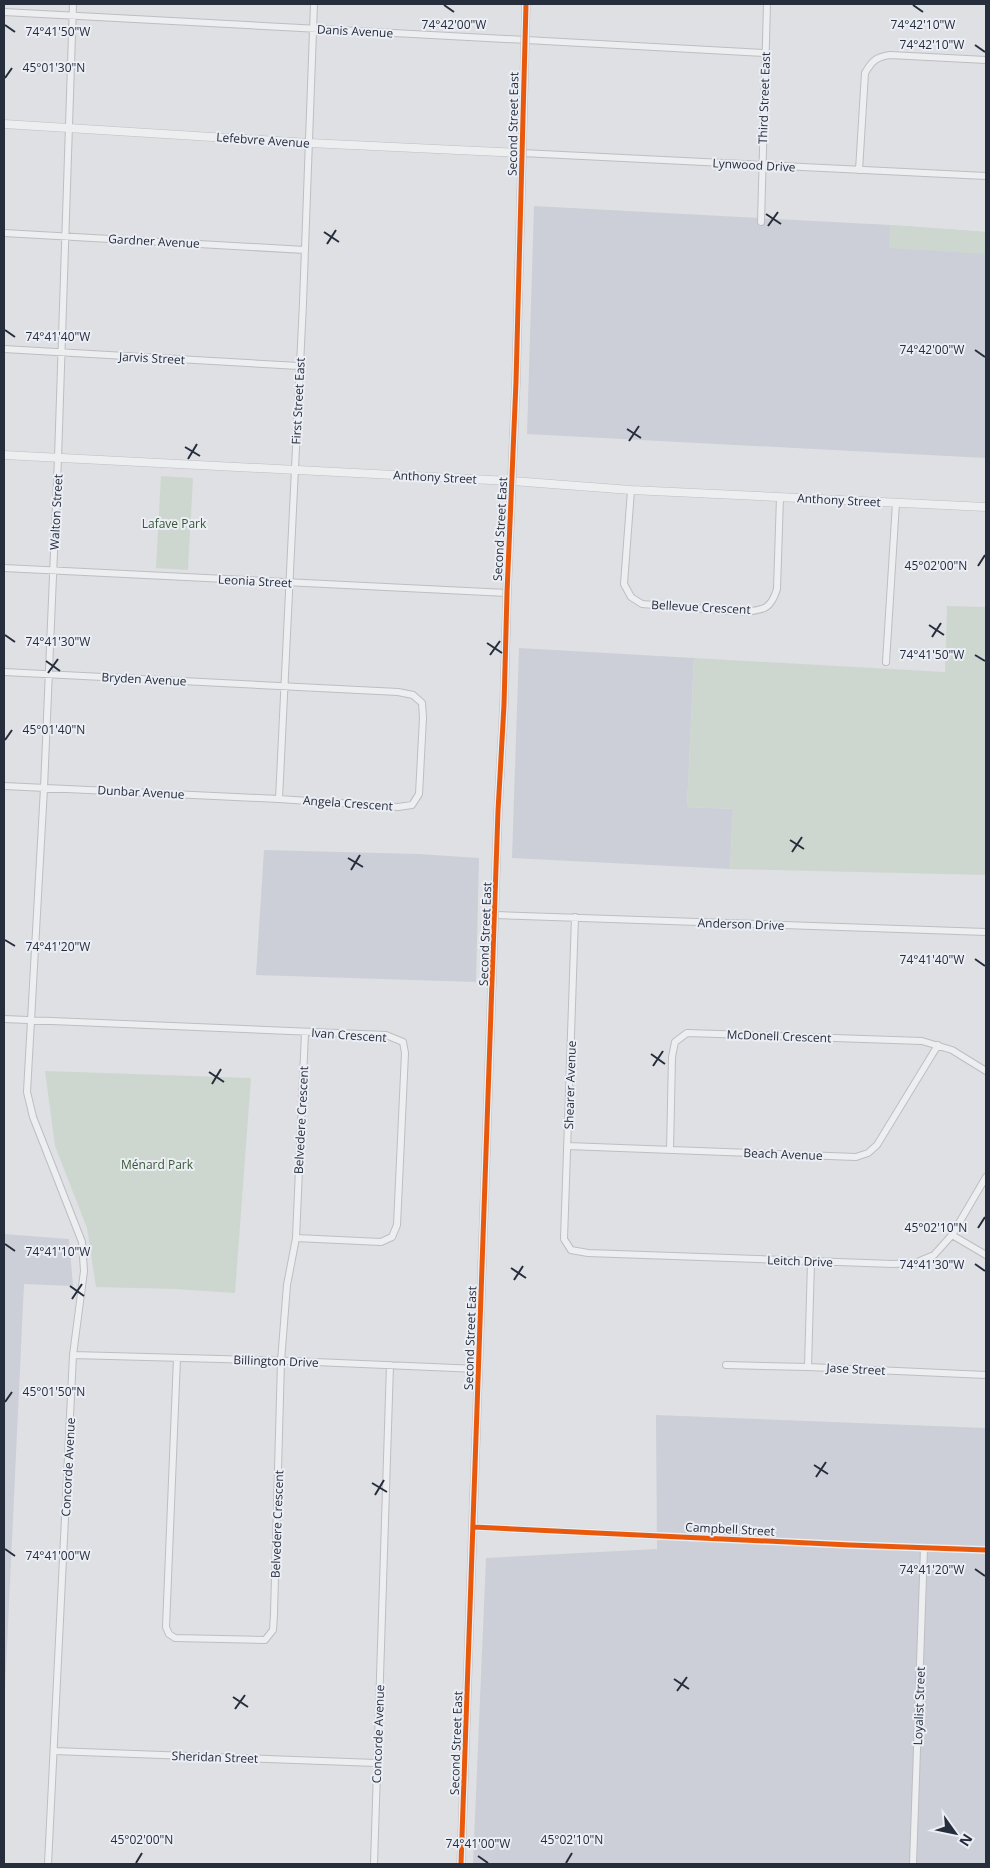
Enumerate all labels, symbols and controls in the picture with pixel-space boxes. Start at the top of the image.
text: 74°42'00"W [422,16,486,33]
text: 74°42'10"W [891,16,955,33]
street label: Danis Avenue [316,21,394,42]
text: 74°41'50"W [26,23,90,40]
text: 74°42'10"W [900,36,964,53]
street label: Third Street East [754,52,774,144]
text: 45°01'30"N [23,59,85,76]
street label: Second Street East [504,72,522,176]
street label: Lefebvre Avenue [216,128,311,152]
street label: Lynwood Drive [712,154,796,176]
street label: Gardner Avenue [108,230,200,252]
text: 74°41'40"W [26,328,90,345]
text: 74°42'00"W [900,341,964,358]
street label: Jarvis Street [118,348,185,368]
street label: First Street East [287,357,309,445]
street label: Anthony Street [393,466,477,488]
street label: Walton Street [46,473,66,551]
street label: Second Street East [489,477,511,581]
street label: Anthony Street [797,489,881,511]
park label: Lafave Park [142,515,207,532]
text: 45°02'00"N [905,557,967,574]
street label: Leonia Street [218,571,292,591]
street label: Bellevue Crescent [651,596,751,618]
text: 74°41'30"W [26,633,90,650]
text: 74°41'50"W [900,646,964,663]
street label: Bryden Avenue [101,668,187,690]
text: 45°01'40"N [23,721,85,738]
street label: Dunbar Avenue [97,781,185,803]
street label: Angela Crescent [302,791,394,815]
street label: Second Street East [475,882,495,986]
street label: Anderson Drive [697,914,785,934]
text: 74°41'20"W [26,938,90,955]
text: 74°41'40"W [900,951,964,968]
street label: Ivan Crescent [311,1024,387,1046]
street label: McDonell Crescent [726,1026,832,1046]
street label: Shearer Avenue [560,1040,580,1130]
street label: Belvedere Crescent [290,1066,312,1174]
street label: Beach Avenue [743,1144,823,1164]
park label: Ménard Park [121,1156,194,1173]
text: 45°02'10"N [905,1219,967,1236]
text: 74°41'10"W [26,1243,90,1260]
street label: Leitch Drive [767,1251,833,1271]
text: 74°41'30"W [900,1256,964,1273]
street label: Second Street East [460,1286,480,1390]
street label: Billington Drive [233,1351,319,1371]
street label: Jase Street [825,1359,886,1379]
text: 45°01'50"N [23,1383,85,1400]
street label: Concorde Avenue [57,1417,79,1517]
street label: Belvedere Crescent [267,1470,287,1578]
street label: Campbell Street [685,1518,775,1540]
text: 74°41'00"W [26,1547,90,1564]
text: 74°41'20"W [900,1561,964,1578]
street label: Loyalist Street [909,1666,929,1746]
street label: Concorde Avenue [368,1684,388,1784]
street label: Second Street East [446,1691,466,1795]
street label: Sheridan Street [171,1747,259,1767]
north arrow [930,1808,980,1858]
text: N [955,1830,977,1850]
text: 45°02'00"N [111,1831,173,1848]
text: 45°02'10"N [541,1831,603,1848]
text: 74°41'00"W [446,1835,510,1852]

